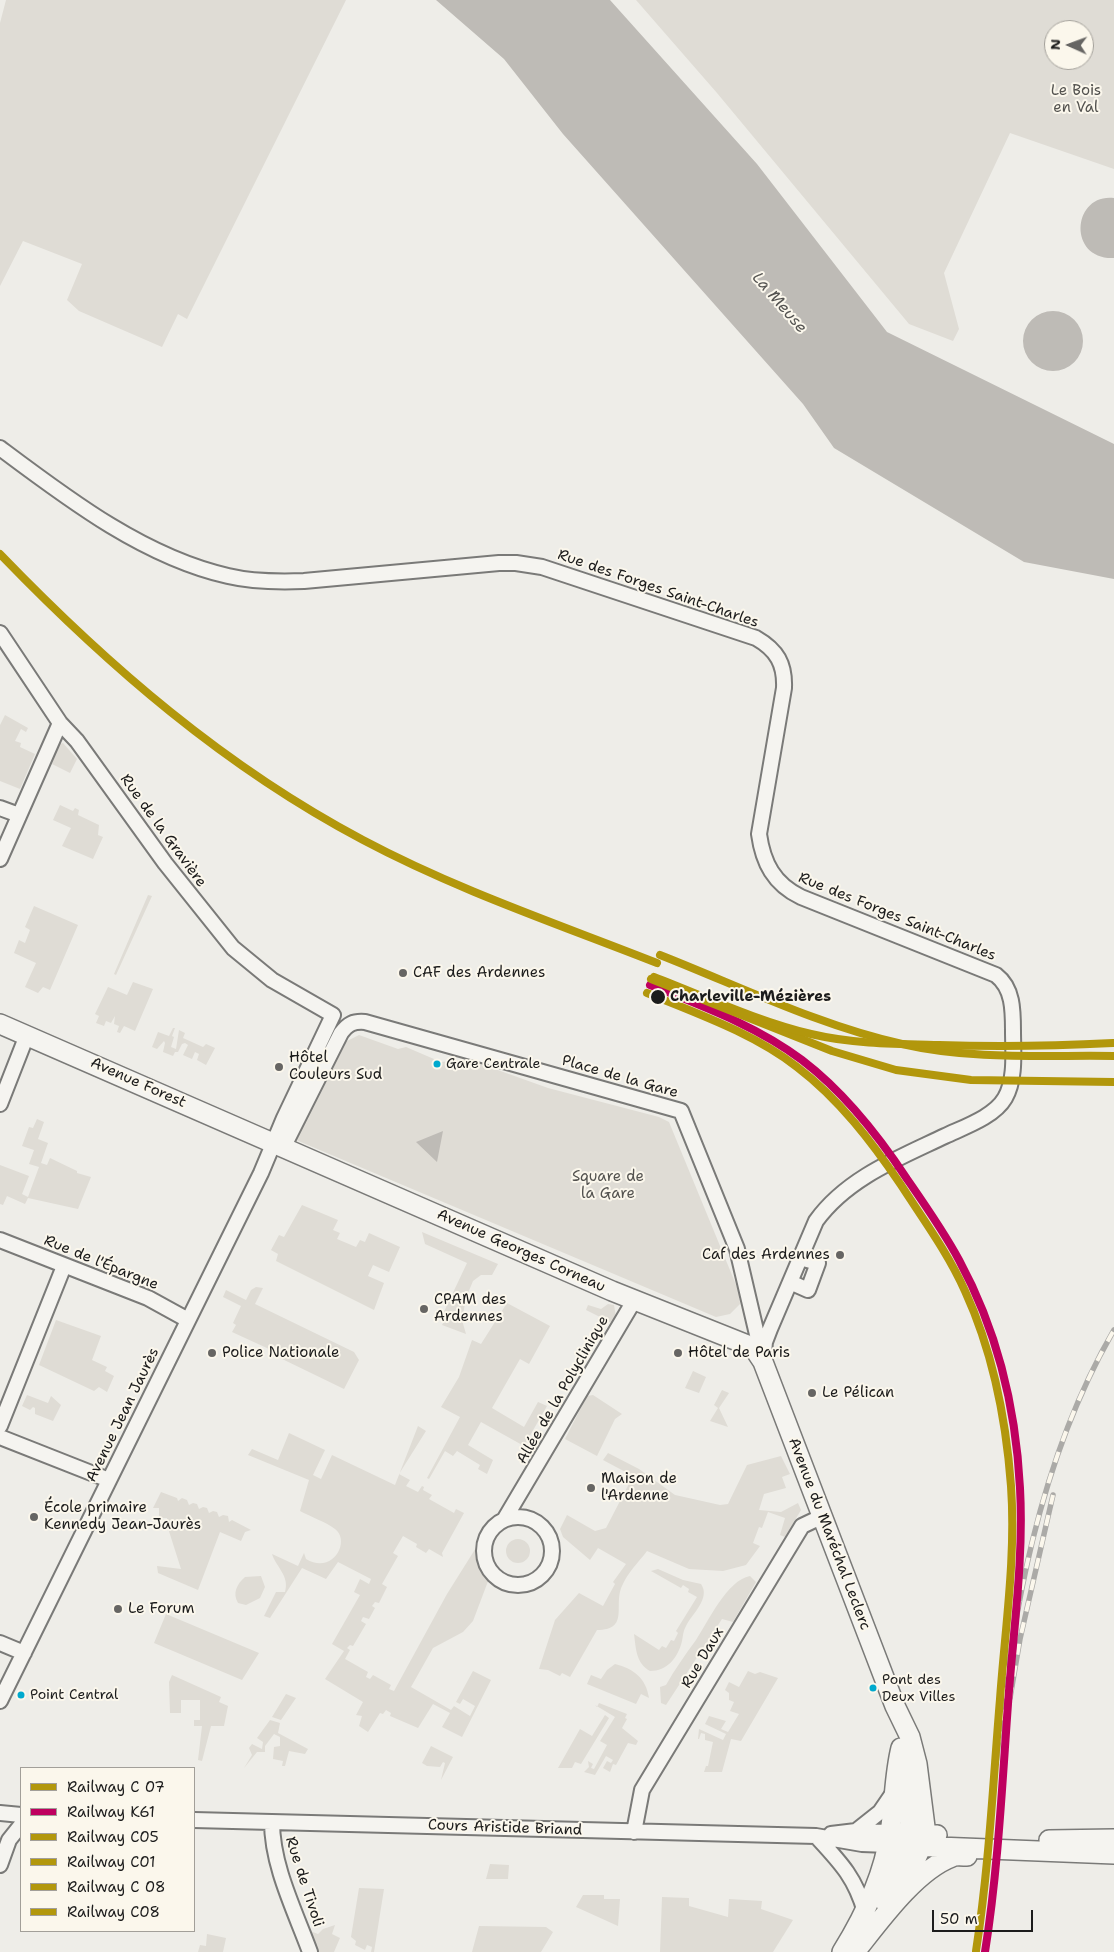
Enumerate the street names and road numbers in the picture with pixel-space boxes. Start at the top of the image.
street label: Rue des Forges Saint-Charles [555,546,761,632]
street label: Rue de la Gravière [116,771,210,891]
street label: Rue des Forges Saint-Charles [796,869,998,965]
street label: Place de la Gare [560,1052,680,1102]
street label: Avenue Forest [87,1054,189,1112]
street label: Avenue Georges Corneau [434,1206,608,1296]
street label: Rue de l'Épargne [41,1232,161,1294]
street label: Allée de la Polyclinique [513,1313,613,1467]
street label: Avenue Jean Jaurès [83,1345,163,1485]
street label: Avenue du Maréchal Leclerc [784,1435,874,1633]
street label: Rue Daux [678,1624,728,1692]
street label: Cours Aristide Briand [427,1816,583,1840]
street label: Rue de Tivoli [281,1835,327,1929]

